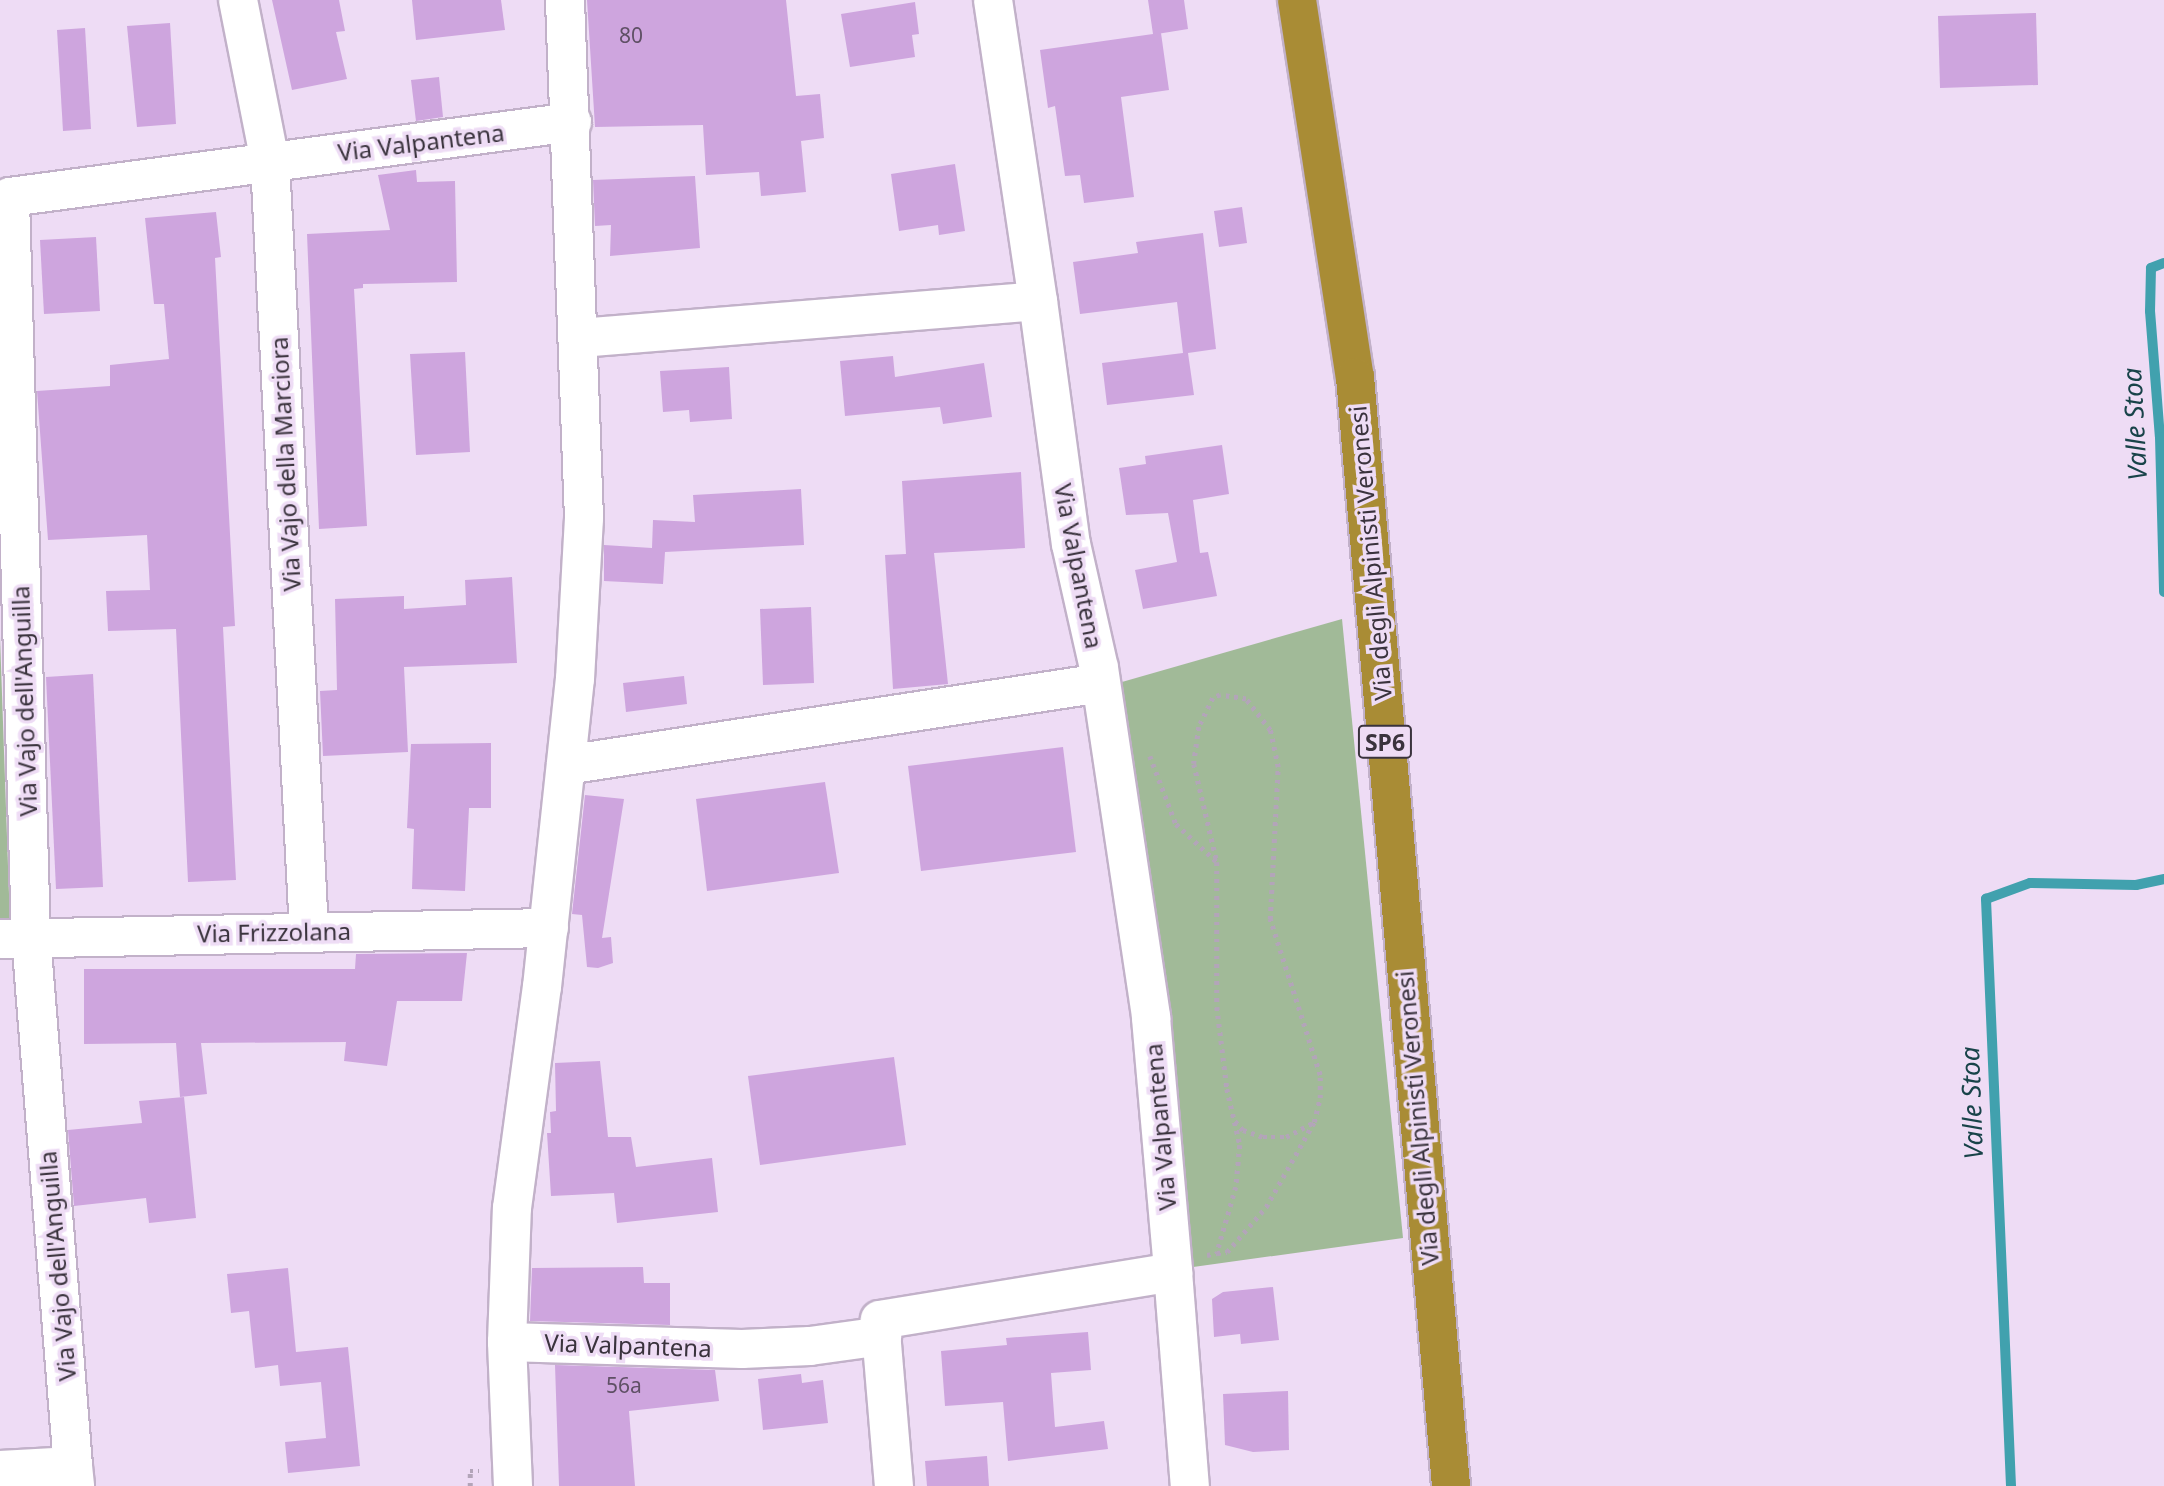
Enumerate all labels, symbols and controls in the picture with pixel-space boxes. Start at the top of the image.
house number: 80 [619,22,643,48]
street label: Via Valpantena [336,118,506,166]
street label: Via Vajo della Marciora [264,336,306,592]
water label: Valle Stoa [2116,367,2154,481]
street label: Via degli Alpinisti Veronesi [1343,405,1397,701]
street label: Via Valpantena [1049,481,1109,651]
street label: Via Vajo dell'Anguilla [6,585,42,817]
road number: SP6 [1357,722,1413,762]
street label: Via Frizzolana [197,916,351,948]
street label: Via degli Alpinisti Veronesi [1390,970,1444,1266]
street label: Via Valpantena [1138,1042,1182,1212]
water label: Valle Stoa [1954,1046,1990,1160]
street label: Via Vajo dell'Anguilla [33,1150,81,1382]
street label: Via Valpantena [544,1328,712,1362]
house number: 56a [606,1372,642,1398]

